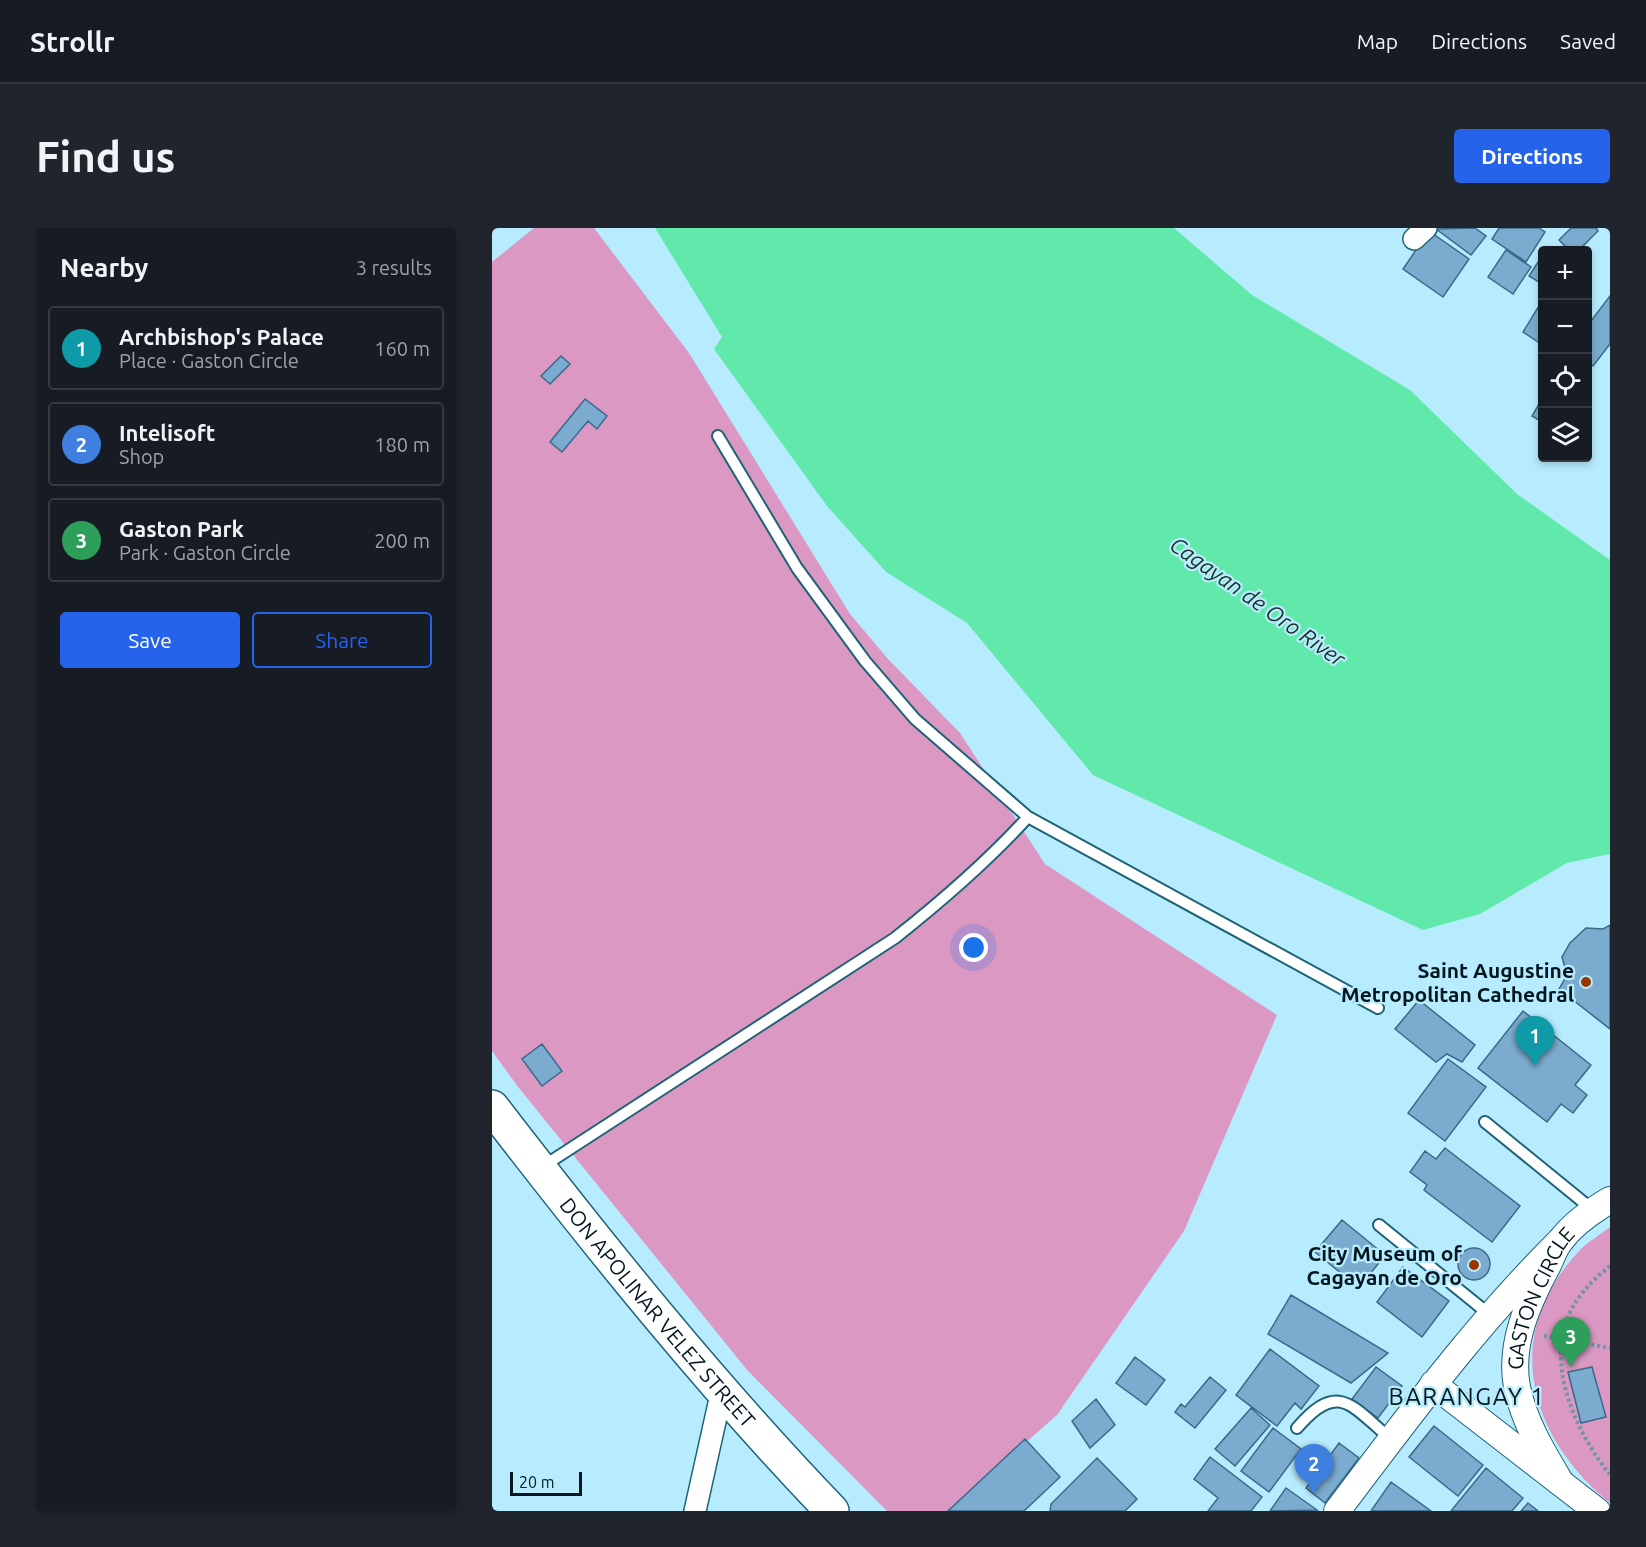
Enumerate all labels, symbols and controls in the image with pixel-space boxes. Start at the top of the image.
text: Strollr [30,26,115,57]
text: Map [1357,29,1398,53]
text: Directions [1431,29,1527,53]
text: Saved [1560,29,1616,53]
button: Directions [1454,129,1610,183]
text: Find us [36,133,175,180]
map controls [1538,246,1592,462]
button: + [1538,246,1592,300]
text: Nearby [60,253,148,282]
text: 3 results [356,256,432,279]
button: − [1538,300,1592,354]
text: Archbishop's Palace [119,324,324,349]
text: 1 [76,337,87,360]
text: 160 m [374,337,430,360]
text: Place · Gaston Circle [119,349,299,372]
button: locate [1538,354,1592,408]
button: layers [1538,408,1592,462]
text: Intelisoft [119,420,215,445]
text: 2 [76,433,87,456]
text: 180 m [374,433,430,456]
text: Shop [119,445,164,468]
text: Gaston Park [119,516,244,541]
text: 3 [76,529,87,552]
text: 200 m [374,529,430,552]
water label: Cagayan de Oro River [1166,531,1351,671]
text: Park · Gaston Circle [119,541,291,564]
button: Save [60,612,240,668]
button: Share [252,612,432,668]
your location [959,933,988,962]
place label: Saint Augustine Metropolitan Cathedral [1341,958,1574,1006]
marker: Saint Augustine Metropolitan Cathedral [1579,975,1593,989]
pin: 1 [1516,1016,1554,1066]
street label: DON APOLINAR VELEZ STREET [555,1193,761,1432]
street label: GASTON CIRCLE [1503,1222,1579,1370]
place label: City Museum of Cagayan de Oro [1307,1241,1462,1289]
marker: City Museum of Cagayan de Oro [1467,1258,1481,1272]
pin: 3 [1552,1318,1590,1367]
district label: BARANGAY 1 [1389,1383,1545,1410]
pin: 2 [1294,1444,1334,1494]
scale bar [510,1469,582,1496]
text: 20 m [519,1473,555,1491]

